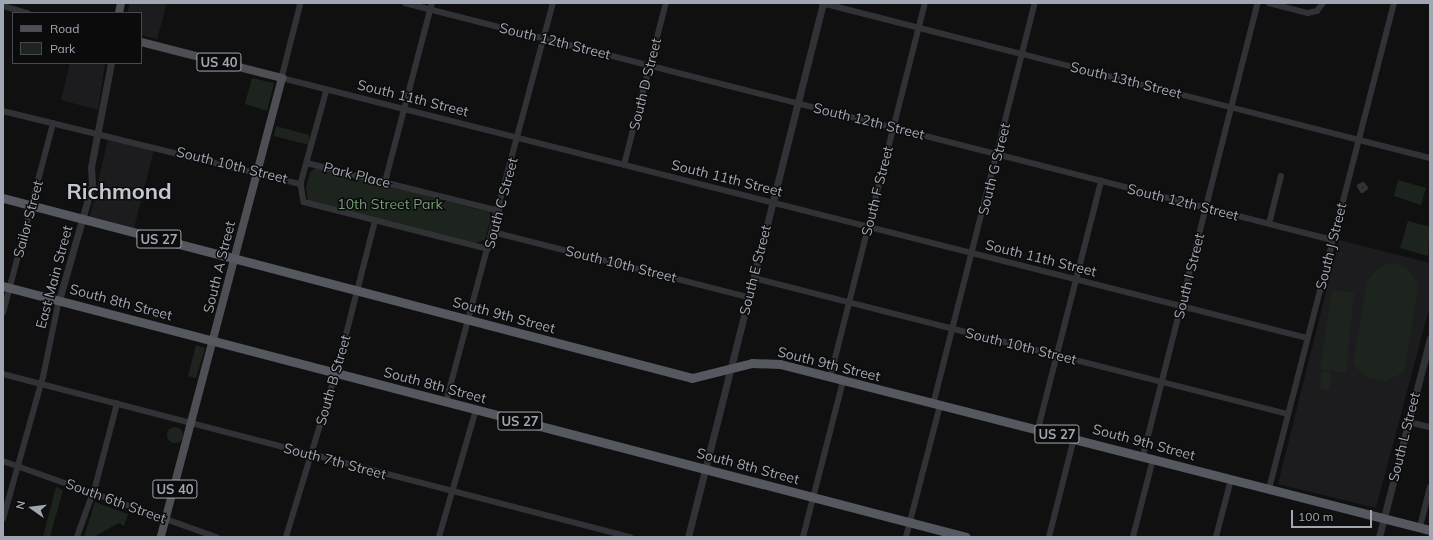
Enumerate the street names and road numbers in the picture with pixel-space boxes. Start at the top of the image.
street label: South 12th Street [498,19,612,63]
street label: South D Street [625,36,665,132]
road number: US 40 [196,51,242,73]
street label: South 13th Street [1069,58,1183,102]
street label: South 11th Street [356,76,470,120]
street label: South 12th Street [812,99,926,143]
street label: South G Street [974,121,1014,217]
street label: South 10th Street [175,143,289,187]
street label: South F Street [858,144,896,238]
street label: South C Street [481,156,521,250]
street label: South 11th Street [670,156,784,200]
street label: Park Place [322,159,392,191]
street label: Sailor Street [10,179,46,259]
street label: South 12th Street [1126,180,1240,224]
street label: South J Street [1312,201,1350,291]
street label: South A Street [199,219,239,315]
street label: South E Street [736,223,774,317]
street label: East Main Street [32,224,76,330]
road number: US 27 [136,228,182,250]
street label: South I Street [1170,231,1208,321]
street label: South 11th Street [984,236,1098,280]
street label: South 10th Street [564,242,678,286]
street label: South 8th Street [68,280,174,324]
street label: South 9th Street [451,293,557,337]
street label: South 10th Street [964,324,1078,368]
street label: South B Street [312,333,354,427]
street label: South 9th Street [776,343,882,385]
street label: South 8th Street [382,363,488,407]
street label: South L Street [1385,391,1423,483]
road number: US 27 [497,410,543,432]
street label: South 9th Street [1091,420,1197,464]
road number: US 27 [1034,423,1080,445]
street label: South 7th Street [282,439,388,483]
street label: South 8th Street [695,444,801,488]
street label: South 6th Street [64,475,168,527]
road number: US 40 [152,478,198,500]

